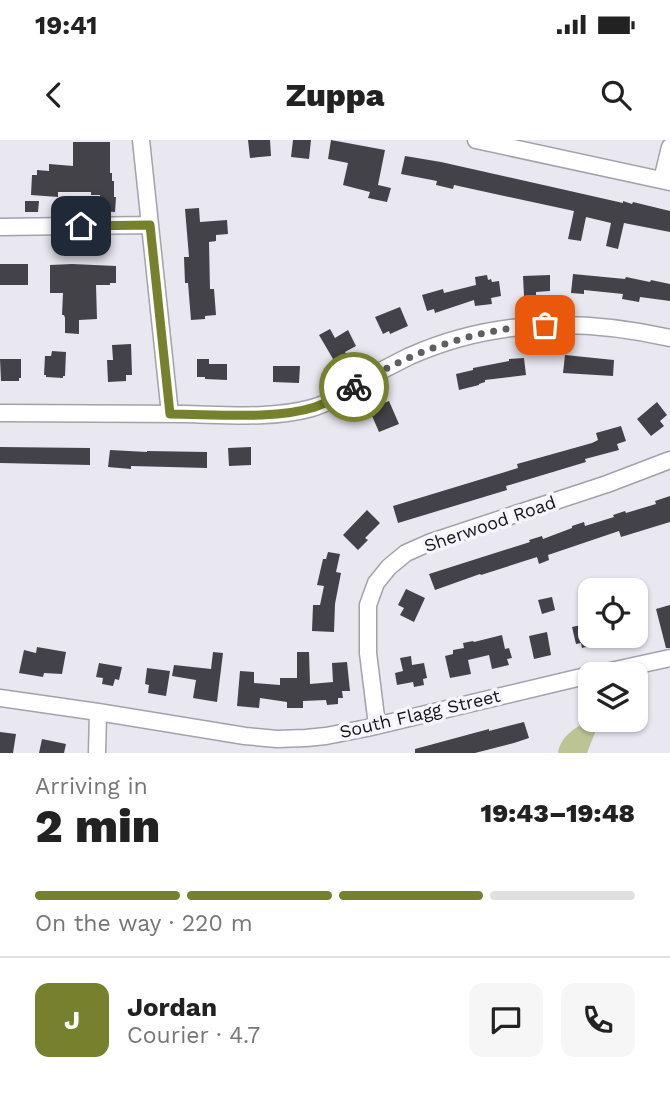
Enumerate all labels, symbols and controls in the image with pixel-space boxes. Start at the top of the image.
text: 19:41 [35,10,97,40]
icon: back [35,76,73,114]
text: Zuppa [286,76,384,114]
icon: search [597,76,635,114]
pin [51,196,111,256]
icon: home [62,207,100,245]
pin [515,295,575,355]
icon: bag [526,306,564,344]
courier [319,352,389,422]
icon: bike [335,368,373,406]
street label: Sherwood Road [421,491,559,556]
map controls [578,578,648,732]
button: locate [578,578,648,648]
button: layers [578,662,648,732]
street label: South Flagg Street [337,685,503,742]
text: Arriving in [35,773,148,800]
text: 19:43–19:48 [481,798,635,828]
text: 2 min [35,799,160,853]
text: On the way · 220 m [35,910,253,937]
button: chat [469,983,543,1057]
button: phone [561,983,635,1057]
text: Jordan [127,992,217,1022]
text: J [64,1005,80,1035]
text: Courier · 4.7 [127,1022,260,1049]

